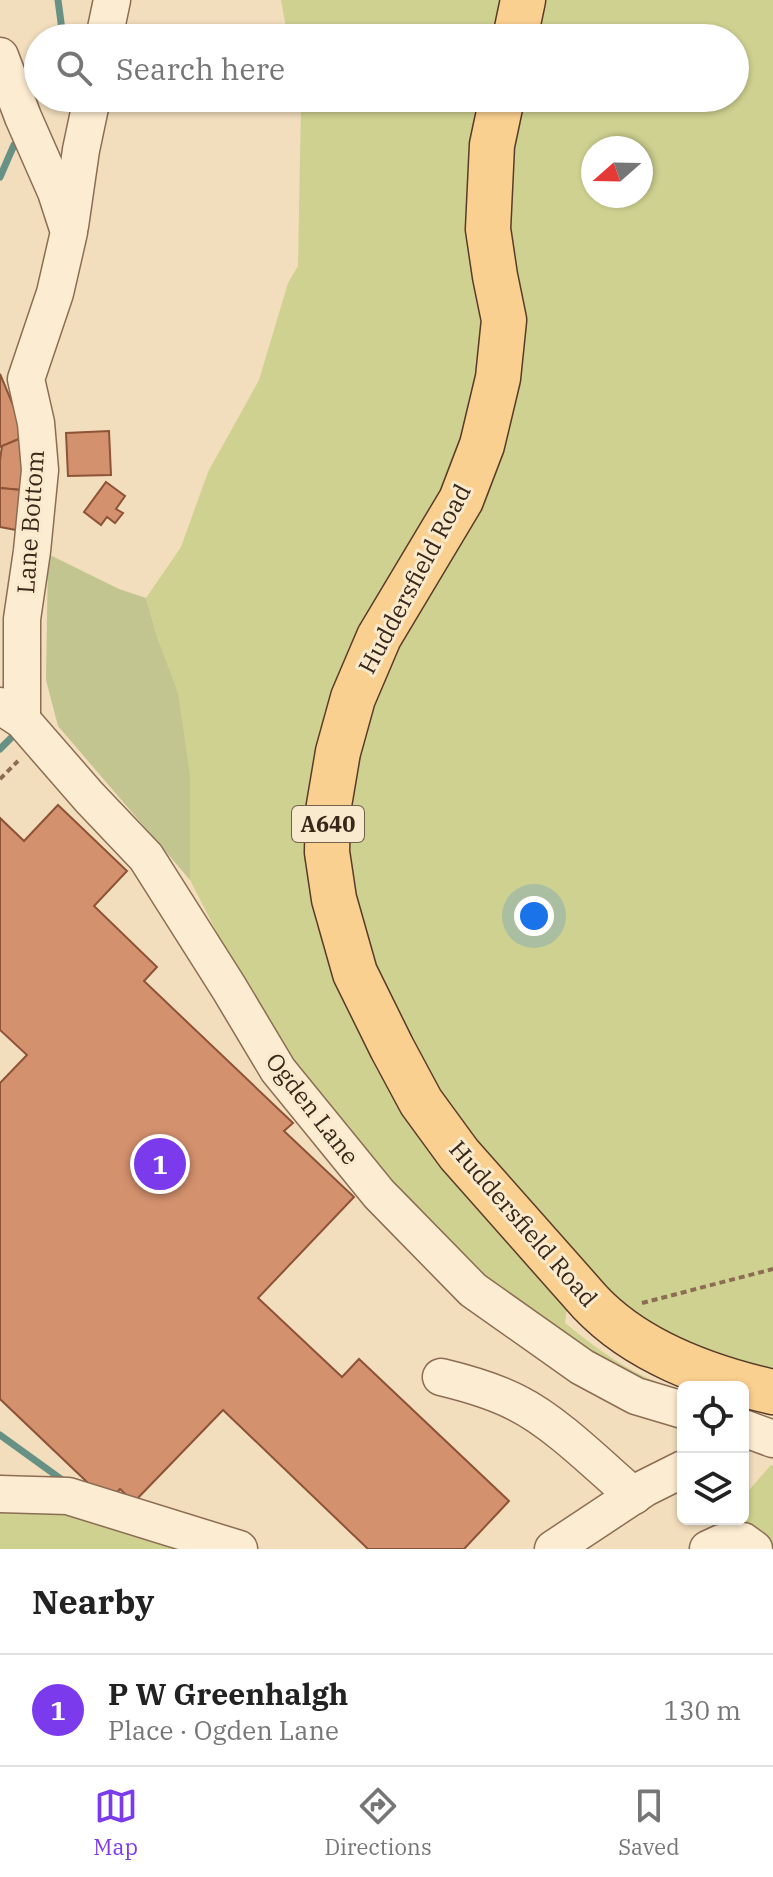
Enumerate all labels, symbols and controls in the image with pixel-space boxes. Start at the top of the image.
search box [24,24,749,112]
icon: search [52,46,96,90]
text: Search here [116,49,285,88]
north arrow [581,136,653,208]
street label: Lane Bottom [9,449,51,595]
street label: Huddersfield Road [351,478,478,679]
road number: A640 [292,806,364,842]
your location [514,896,554,936]
street label: Ogden Lane [259,1046,367,1171]
street label: Huddersfield Road [443,1133,605,1313]
pin: 1 [134,1134,186,1194]
map controls [677,1381,749,1525]
button: locate [677,1381,749,1453]
button: layers [677,1453,749,1525]
text: Nearby [32,1579,154,1623]
text: P W Greenhalgh [108,1674,348,1713]
text: 1 [50,1693,66,1727]
text: 130 m [663,1693,741,1727]
text: Place · Ogden Lane [108,1713,339,1747]
tab: Map [93,1784,138,1861]
tab: Directions [324,1784,432,1861]
tab: Saved [618,1784,680,1861]

